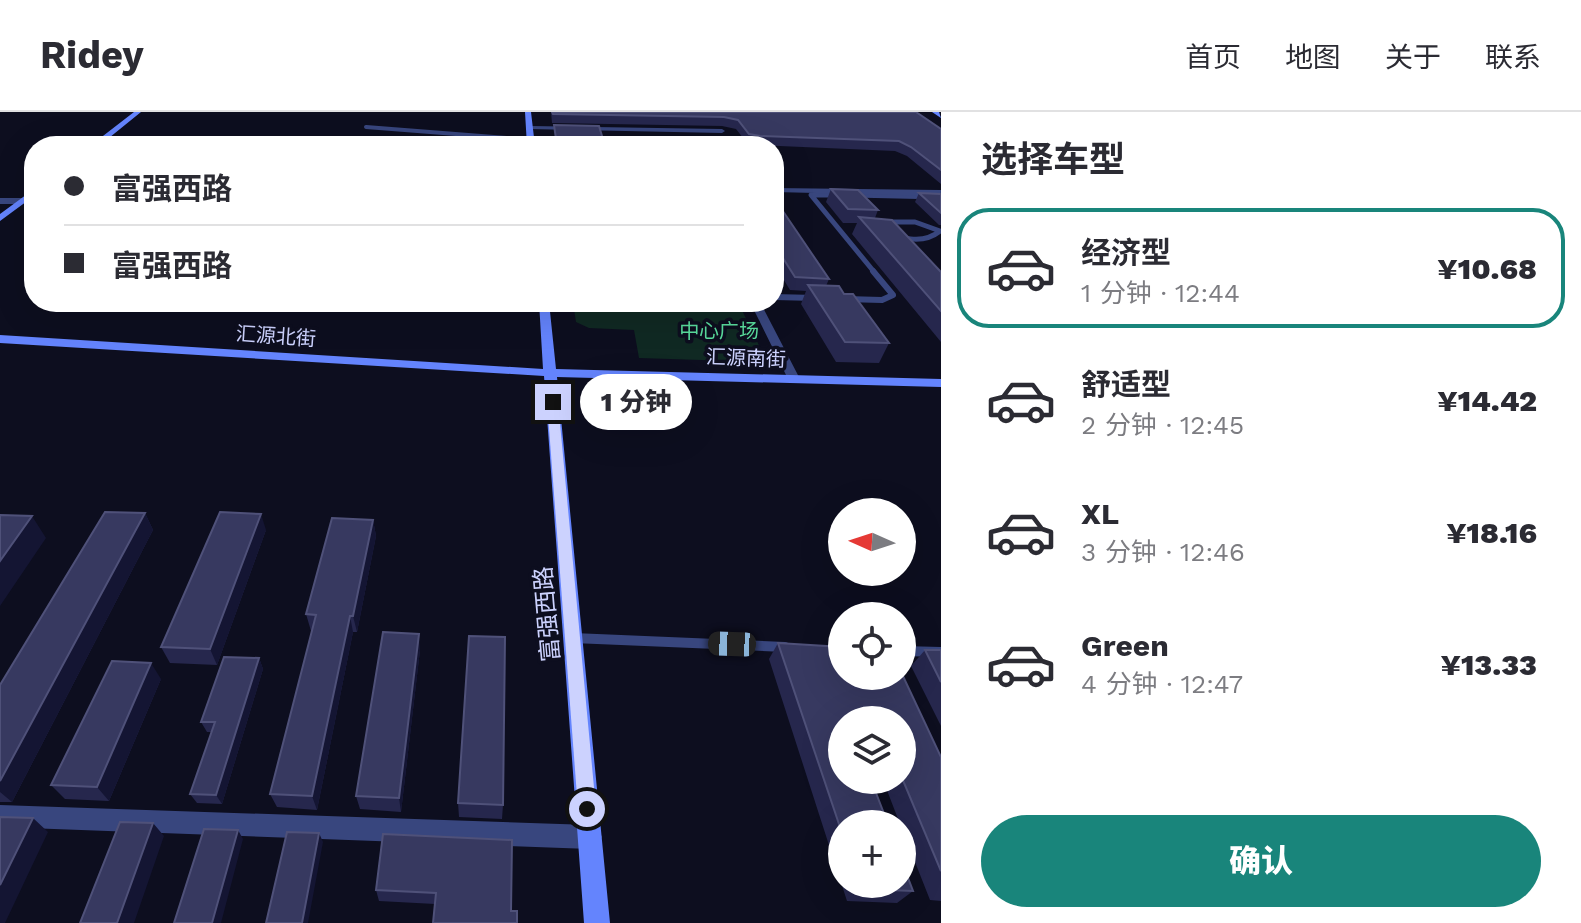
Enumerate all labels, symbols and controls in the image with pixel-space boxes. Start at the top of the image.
text: Ridey [40,33,144,77]
text: 首页 [1185,41,1241,74]
text: 地图 [1285,41,1341,74]
text: 关于 [1385,41,1441,74]
text: 联系 [1485,41,1541,74]
text: 选择车型 [981,139,1125,181]
text: 富强西路 [112,171,232,206]
icon: car [985,232,1057,304]
text: 经济型 [1081,235,1171,270]
text: 富强西路 [112,248,232,283]
text: ¥10.68 [1437,251,1537,286]
text: 1 分钟 · 12:44 [1081,278,1240,308]
park label: 中心广场 [679,319,759,343]
street label: 汇源北街 [235,321,317,351]
street label: 汇源南街 [706,345,786,371]
icon: car [985,364,1057,436]
text: 舒适型 [1081,367,1171,402]
callout: 1 分钟 [581,374,693,430]
text: ¥14.42 [1437,383,1537,418]
route end [535,384,571,420]
text: 1 分钟 [601,387,671,417]
text: 2 分钟 · 12:45 [1081,410,1244,440]
icon: car [985,496,1057,568]
text: XL [1081,496,1119,531]
north arrow [828,498,916,586]
map controls [828,498,916,898]
text: ¥18.16 [1446,515,1537,550]
text: 3 分钟 · 12:46 [1081,537,1245,567]
street label: 富强西路 [529,565,565,663]
button: locate [828,602,916,690]
icon: car [985,628,1057,700]
text: Green [1081,628,1169,663]
car [708,631,756,657]
text: ¥13.33 [1440,647,1537,682]
text: 4 分钟 · 12:47 [1081,669,1243,699]
button: layers [828,706,916,794]
route start [569,791,605,827]
button: + [828,810,916,898]
button: 确认 [981,815,1541,907]

